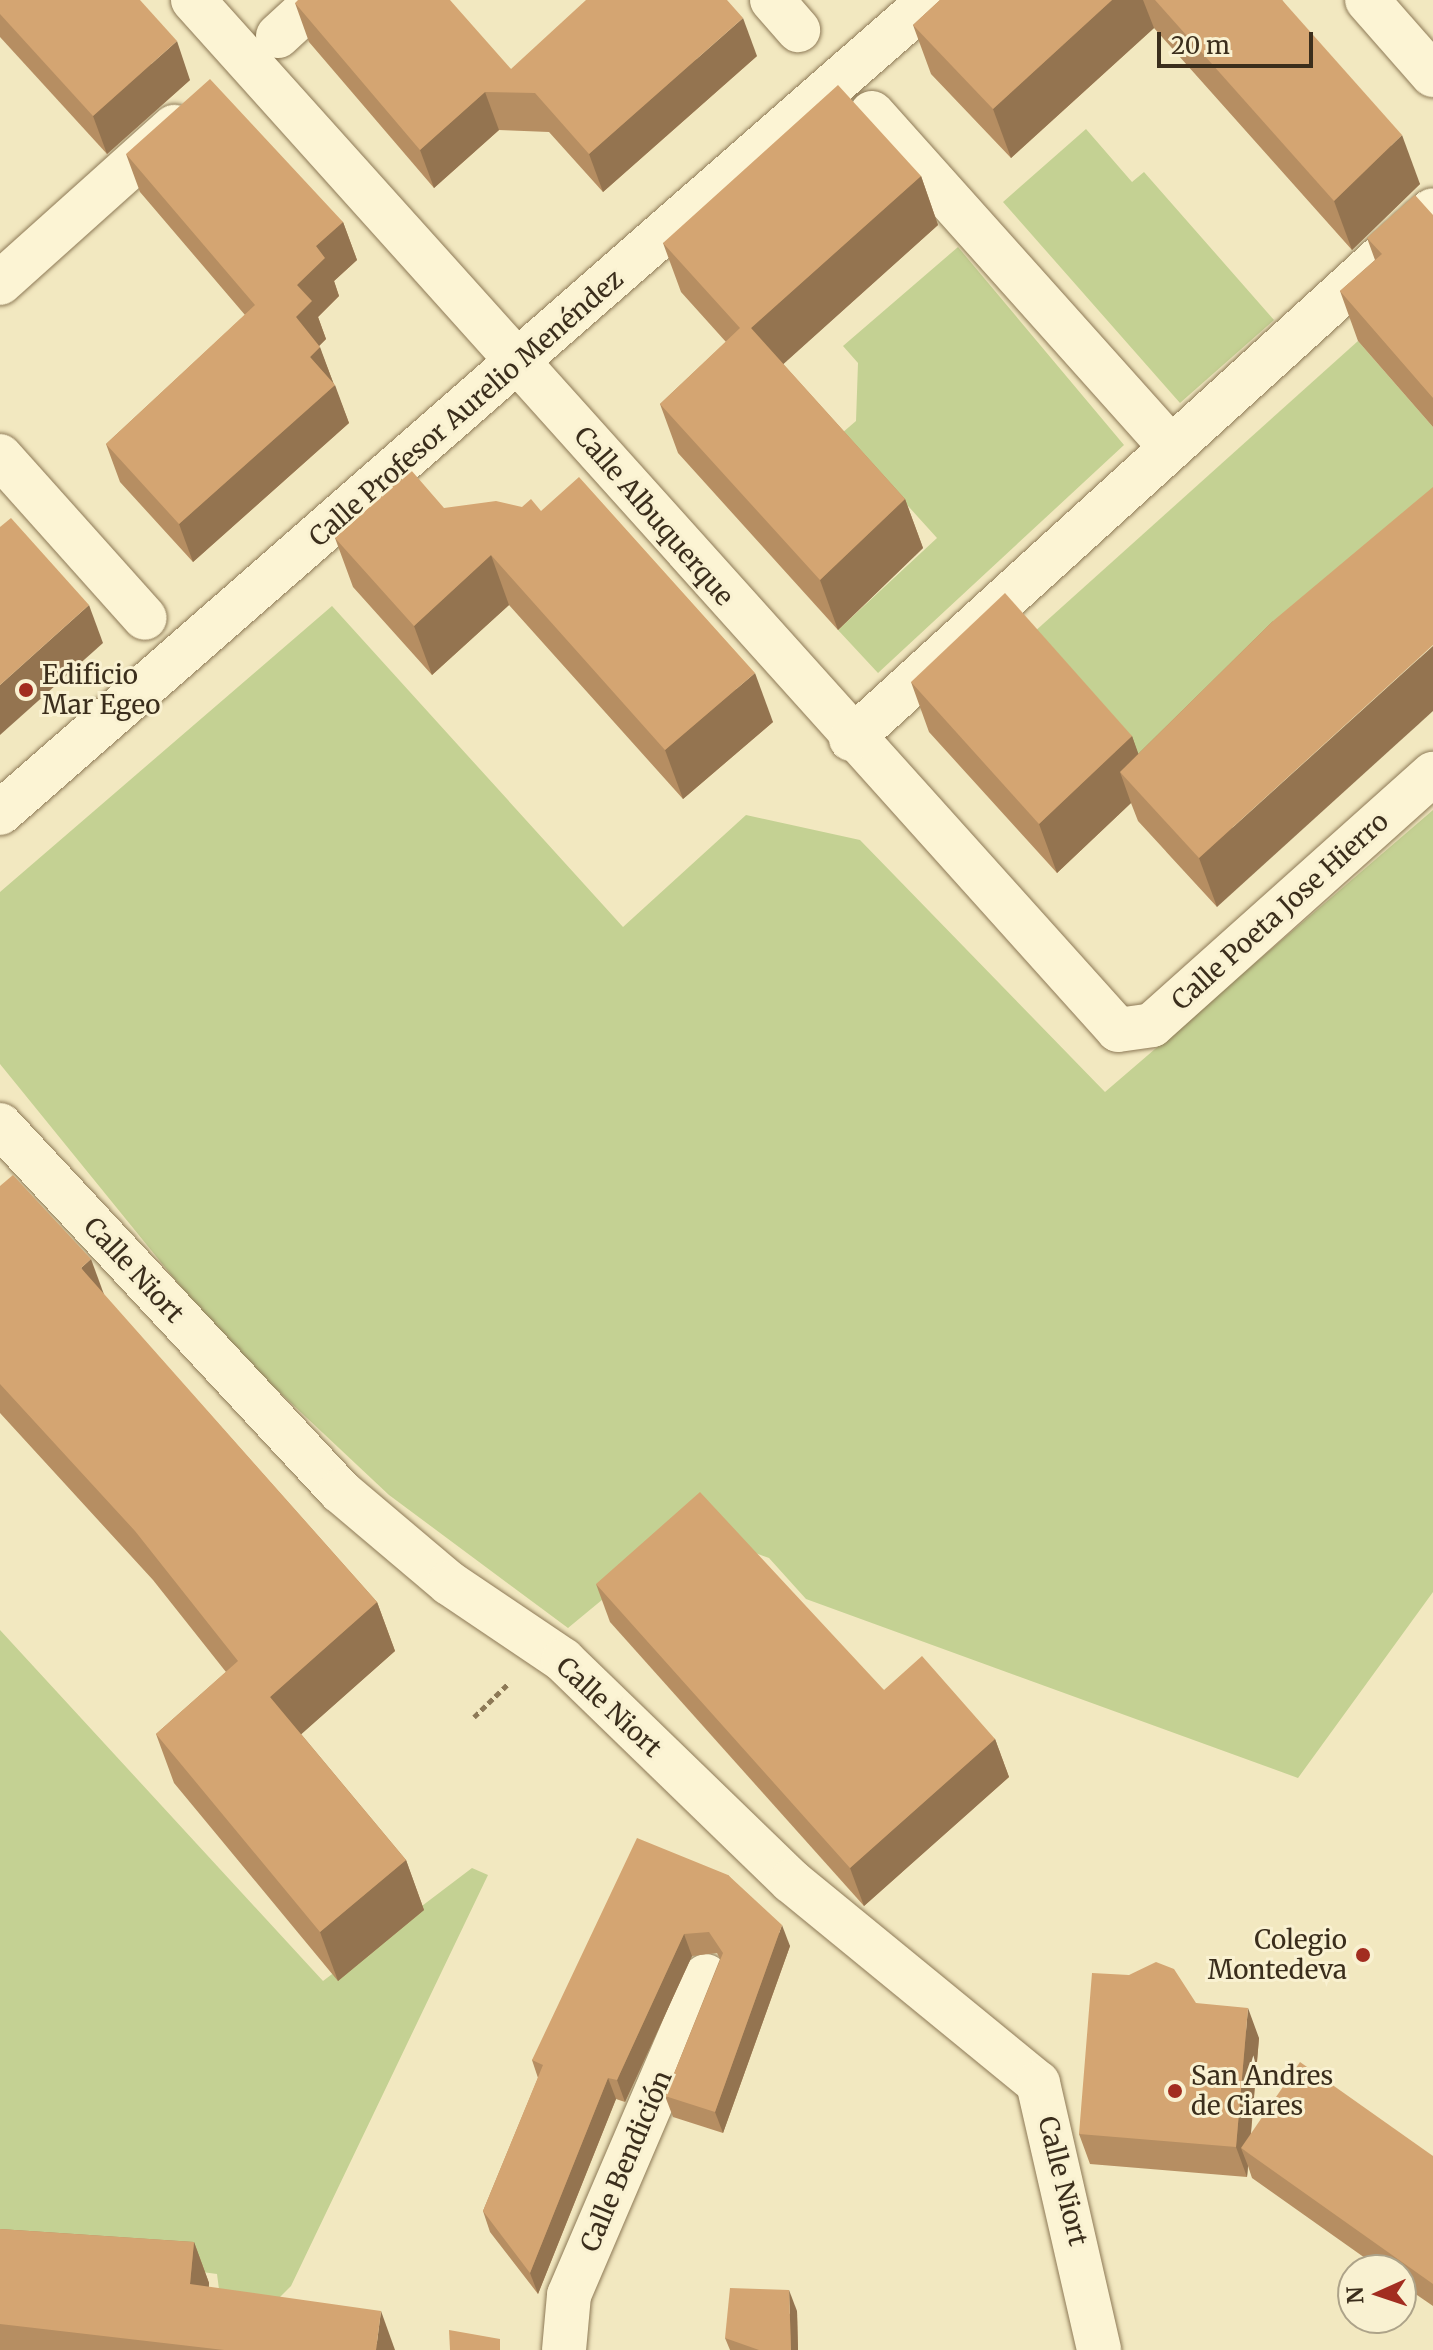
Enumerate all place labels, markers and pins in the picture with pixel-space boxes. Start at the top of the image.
place label: Edificio Mar Egeo [42,659,160,720]
marker: Edificio Mar Egeo [17,681,35,699]
place label: Colegio Montedeva [1208,1924,1347,1986]
marker: Colegio Montedeva [1354,1946,1372,1964]
place label: San Andres de Ciares [1191,2060,1333,2122]
marker: San Andres de Ciares [1166,2082,1184,2100]

